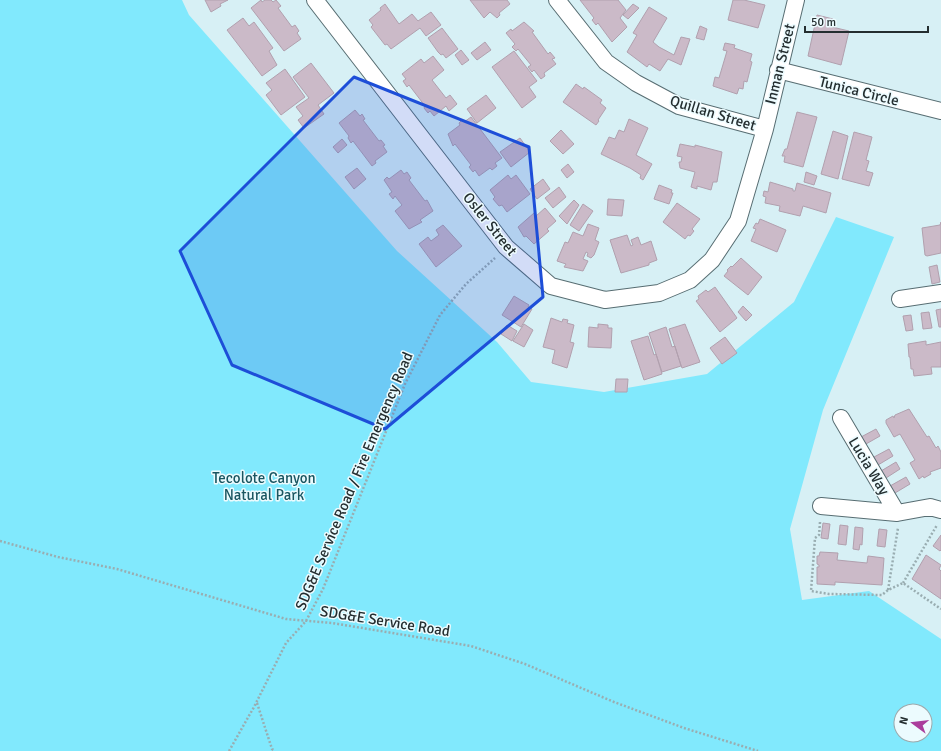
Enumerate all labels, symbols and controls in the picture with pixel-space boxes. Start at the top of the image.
scale bar [805,8,928,34]
text: 50 m [811,15,836,30]
street label: Inman Street [761,22,799,106]
street label: Tunica Circle [817,72,901,110]
street label: Quillan Street [668,91,758,135]
street label: Osler Street [459,189,521,259]
street label: SDG&E Service Road / Fire Emergency Road [291,349,417,613]
street label: Lucia Way [845,434,893,498]
park label: Tecolote Canyon Natural Park [212,469,316,504]
street label: SDG&E Service Road [319,602,451,640]
north arrow [893,703,933,743]
text: N [897,715,911,726]

